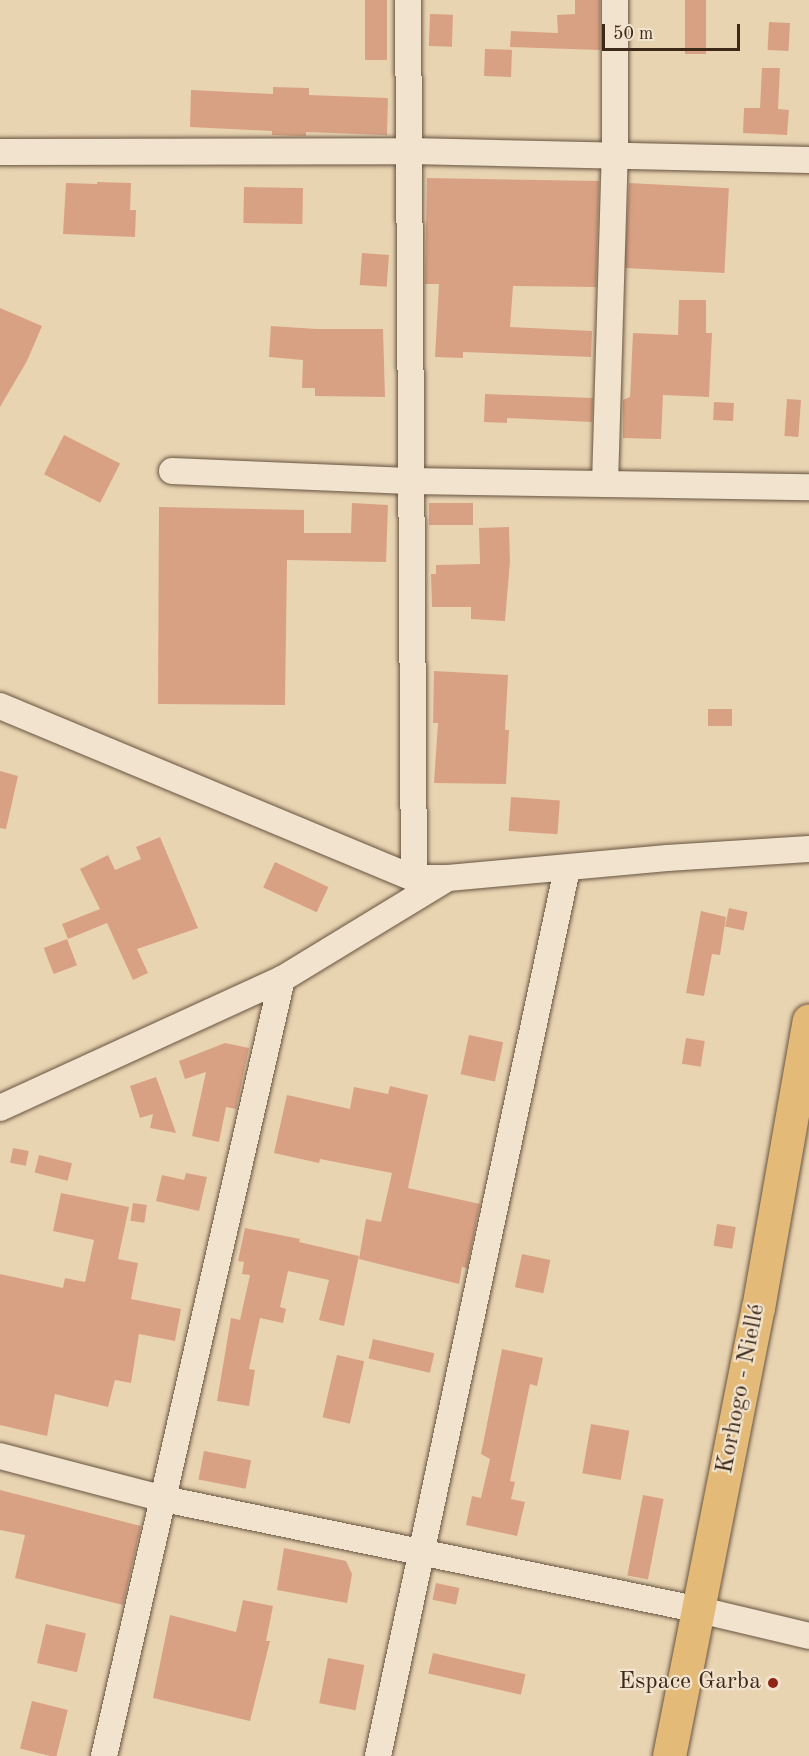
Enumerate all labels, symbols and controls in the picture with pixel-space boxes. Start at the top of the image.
scale bar [605,12,743,50]
text: 50 m [613,25,653,43]
street label: Korhogo - Niellé [711,1302,773,1476]
place label: Espace Garba [618,1669,761,1697]
marker: Espace Garba [766,1676,780,1690]

